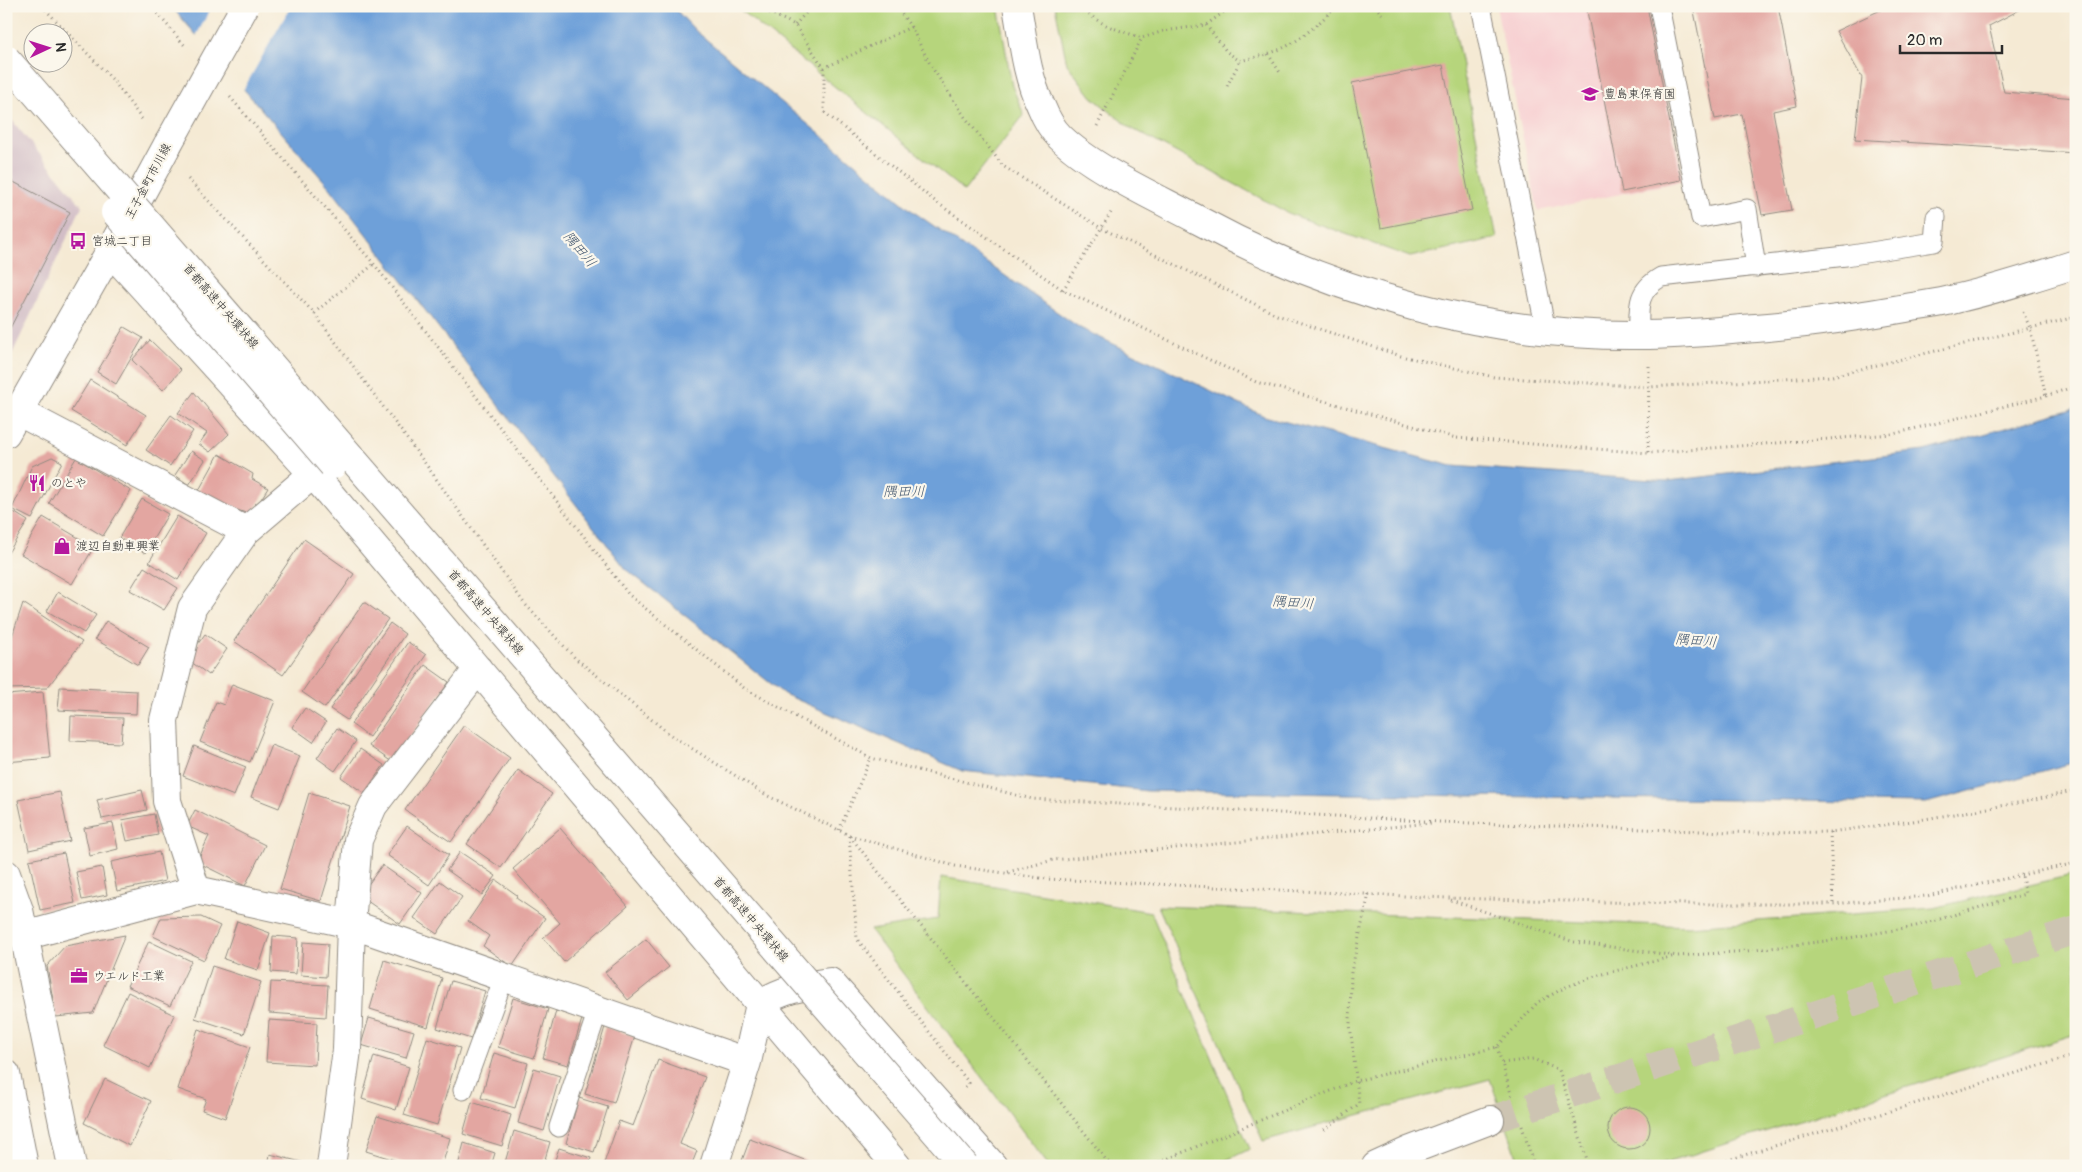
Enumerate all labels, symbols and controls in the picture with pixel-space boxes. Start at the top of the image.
north arrow [22,22,72,72]
scale bar [1900,22,2002,54]
text: 20 m [1907,31,1942,50]
text: N [52,42,69,52]
school or university icon: 豊島東保育園 [1580,84,1600,104]
place label: 豊島東保育園 [1604,87,1676,102]
street label: 王子金町市川線 [122,141,175,222]
water label: 隅田川 [560,228,600,271]
bus stop icon: 宮城二丁目 [68,231,88,251]
place label: 宮城二丁目 [92,234,152,249]
street label: 首都高速中央環状線 [180,261,262,352]
restaurant icon: のとや [27,473,47,493]
place label: のとや [51,476,87,491]
water label: 隅田川 [883,483,925,500]
shop icon: 渡辺自動車興業 [52,536,72,556]
place label: 渡辺自動車興業 [76,539,160,554]
street label: 首都高速中央環状線 [445,567,527,658]
water label: 隅田川 [1271,592,1315,613]
water label: 隅田川 [1674,630,1718,651]
street label: 首都高速中央環状線 [710,874,792,965]
office icon: ウエルド工業 [69,966,89,986]
place label: ウエルド工業 [93,969,165,984]

